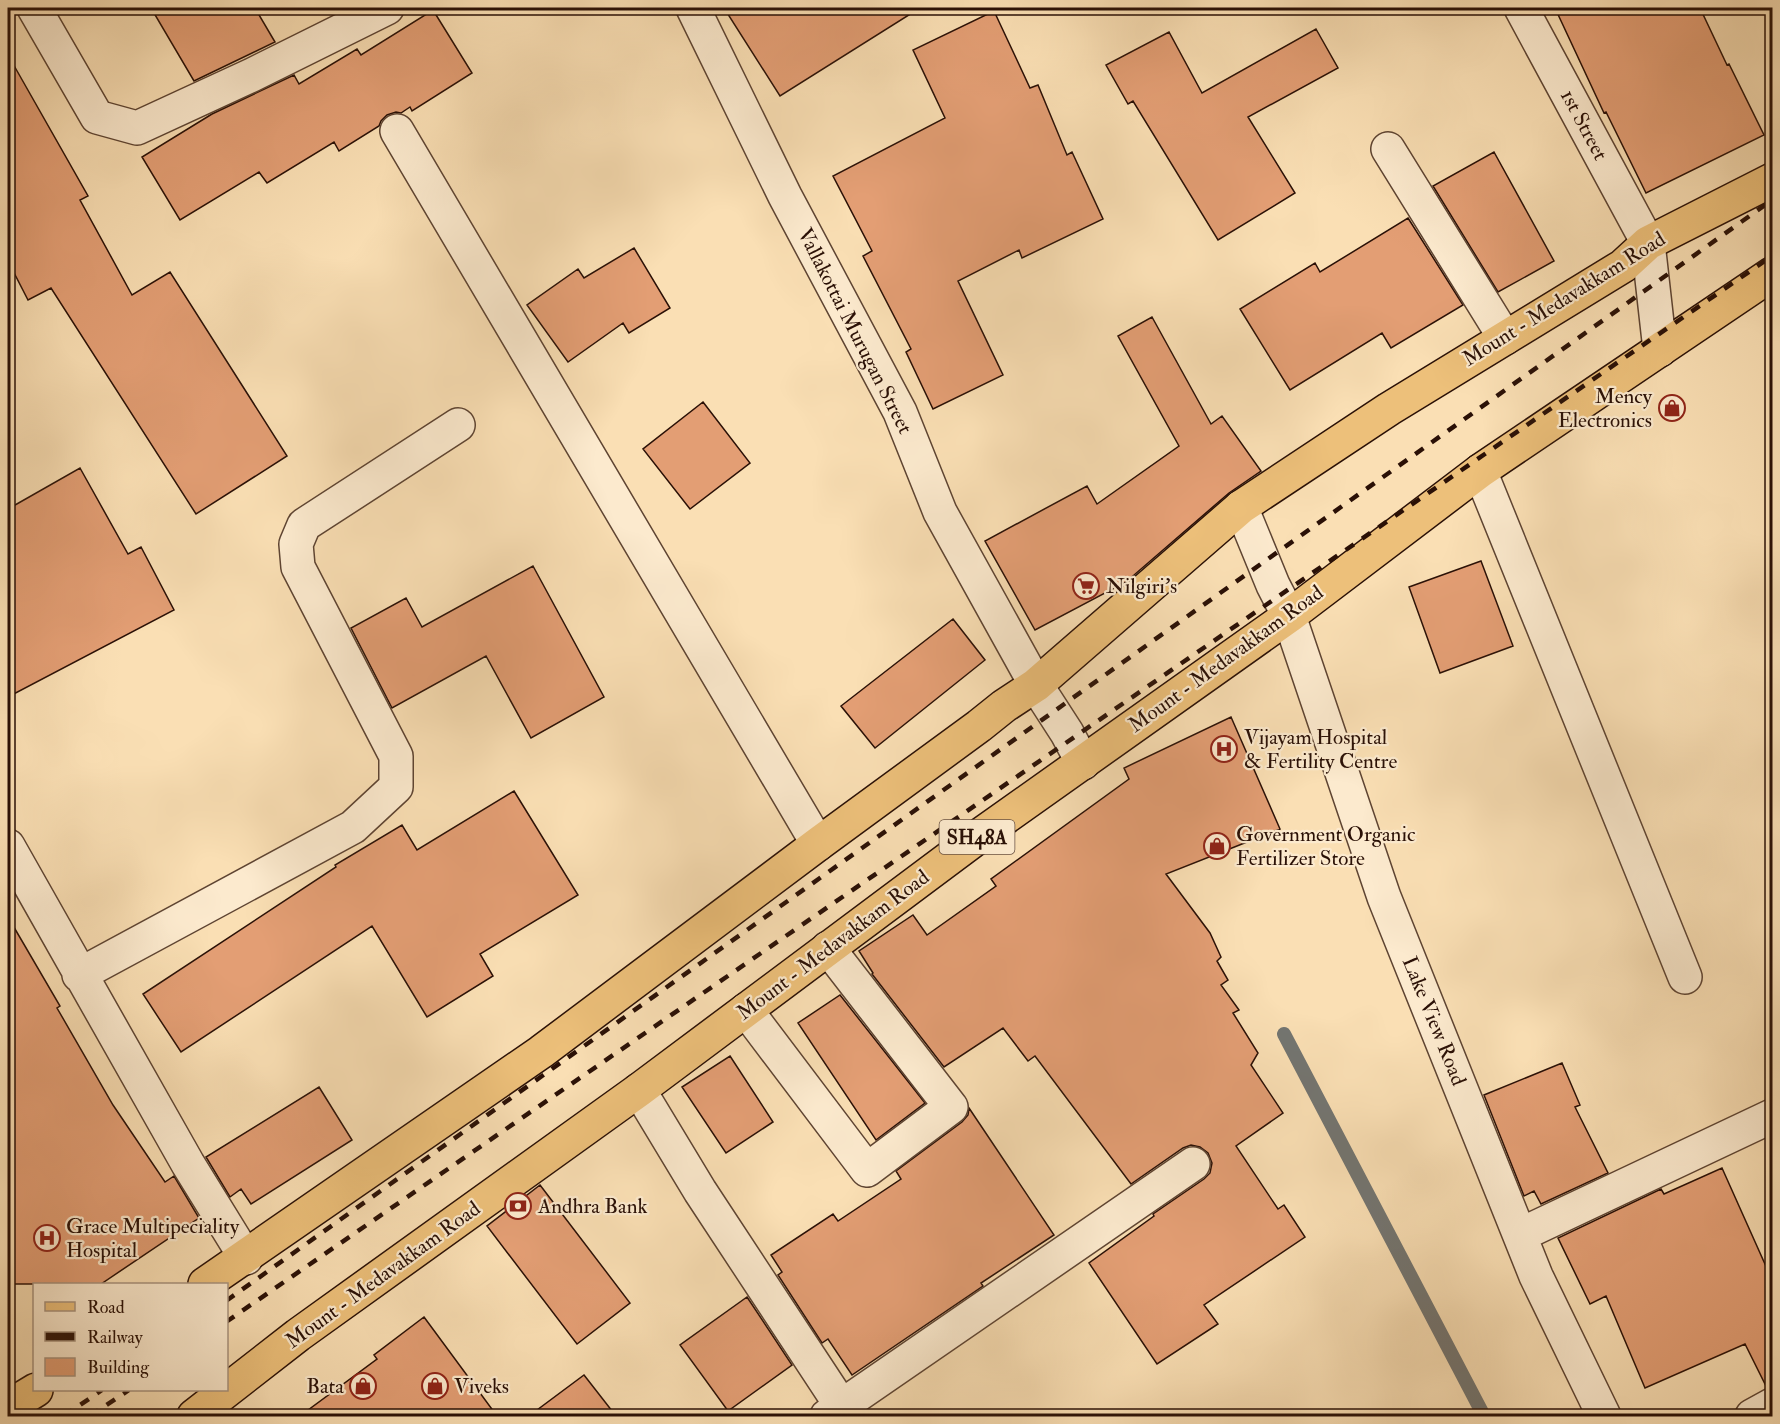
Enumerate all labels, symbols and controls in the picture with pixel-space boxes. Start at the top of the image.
street label: 1st Street [1554,85,1614,165]
street label: Vallakottai Murugan Street [791,223,919,439]
street label: Mount - Medavakkam Road [1458,225,1671,372]
place label: Mency Electronics [1558,383,1653,434]
shop icon: Mency Electronics [1657,393,1687,423]
supermarket icon: Nilgiri's [1071,571,1101,601]
place label: Nilgiri's [1106,573,1177,600]
street label: Mount - Medavakkam Road [1123,579,1329,739]
place label: Vijayam Hospital & Fertility Centre [1244,724,1397,775]
hospital icon: Vijayam Hospital & Fertility Centre [1209,734,1239,764]
road number: SH48A [940,820,1014,854]
place label: Government Organic Fertilizer Store [1236,821,1416,872]
shop icon: Government Organic Fertilizer Store [1202,831,1232,861]
street label: Mount - Medavakkam Road [731,863,935,1026]
street label: Lake View Road [1396,952,1472,1090]
bank icon: Andhra Bank [503,1191,533,1221]
place label: Andhra Bank [537,1193,648,1220]
street label: Mount - Medavakkam Road [280,1195,486,1355]
place label: Grace Multipeciality Hospital [66,1213,240,1264]
hospital icon: Grace Multipeciality Hospital [32,1223,62,1253]
legend [33,1283,228,1391]
text: Road [87,1296,125,1319]
text: Railway [87,1326,144,1349]
text: Building [87,1356,150,1379]
shop icon: Bata [348,1371,378,1401]
shop icon: Viveks [420,1371,450,1401]
place label: Bata [306,1373,344,1400]
place label: Viveks [454,1373,509,1400]

